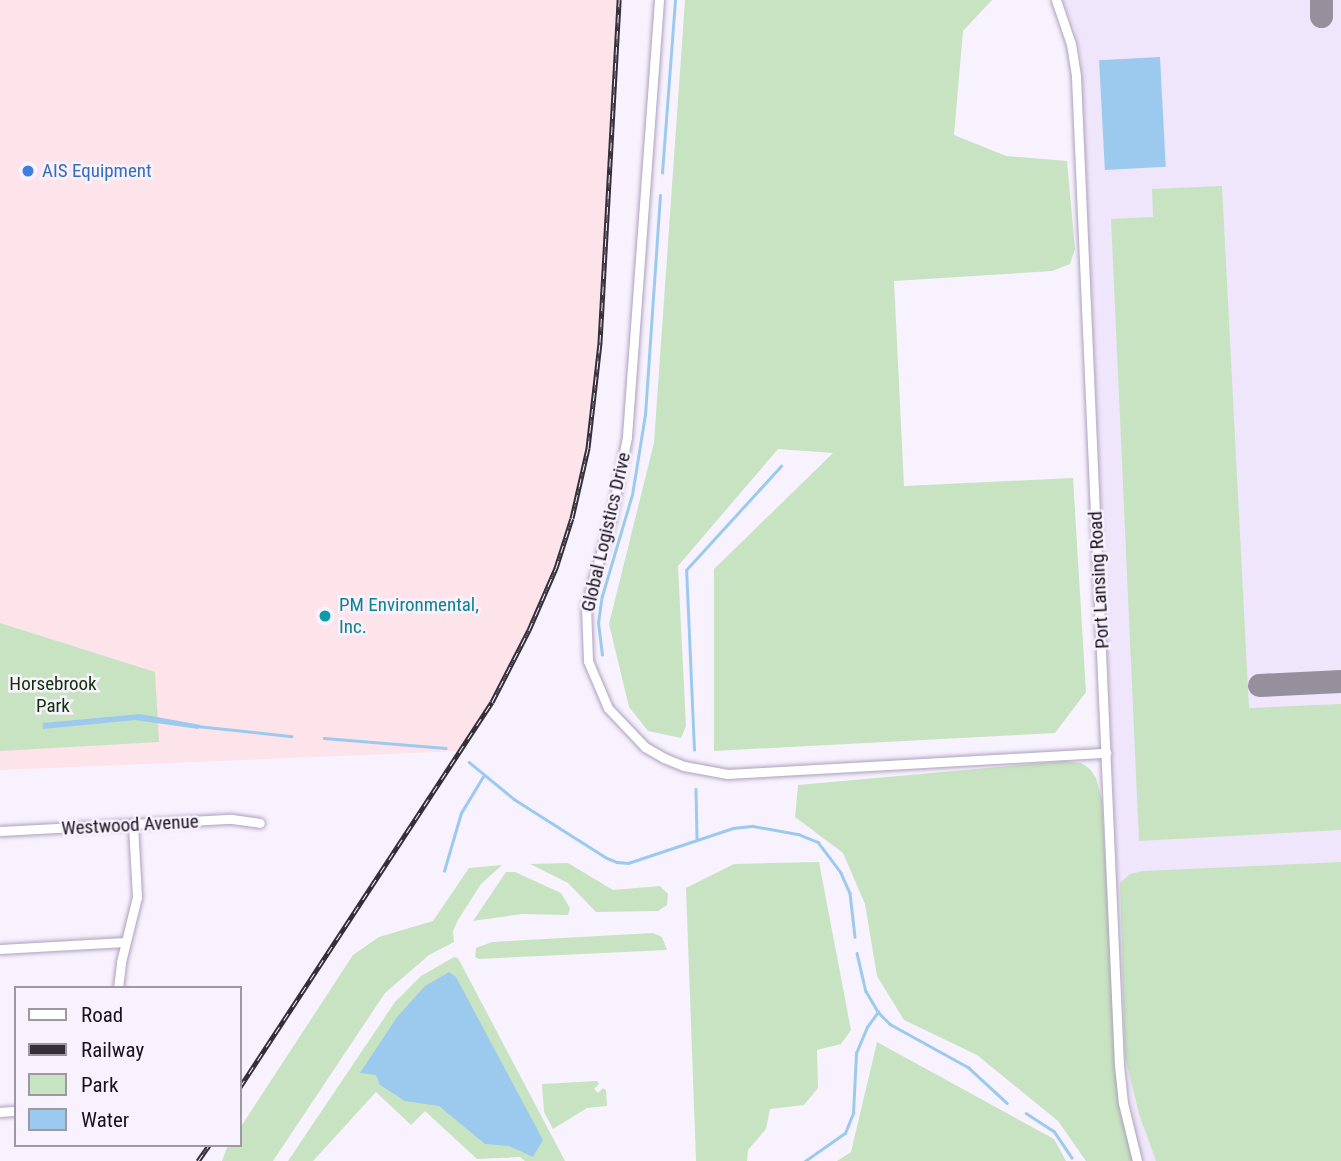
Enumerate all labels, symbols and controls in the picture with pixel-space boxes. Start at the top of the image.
place label: AIS Equipment [42,160,152,182]
marker: AIS Equipment [20,163,36,179]
street label: Global Logistics Drive [577,450,635,614]
street label: Port Lansing Road [1084,511,1114,649]
place label: PM Environmental, Inc. [339,594,479,638]
marker: PM Environmental, Inc. [317,608,333,624]
park label: Horsebrook Park [9,673,97,717]
street label: Westwood Avenue [61,810,199,840]
legend [14,986,242,1147]
text: Road [81,1003,123,1027]
text: Railway [81,1038,144,1062]
text: Park [81,1073,118,1097]
text: Water [81,1108,129,1132]

